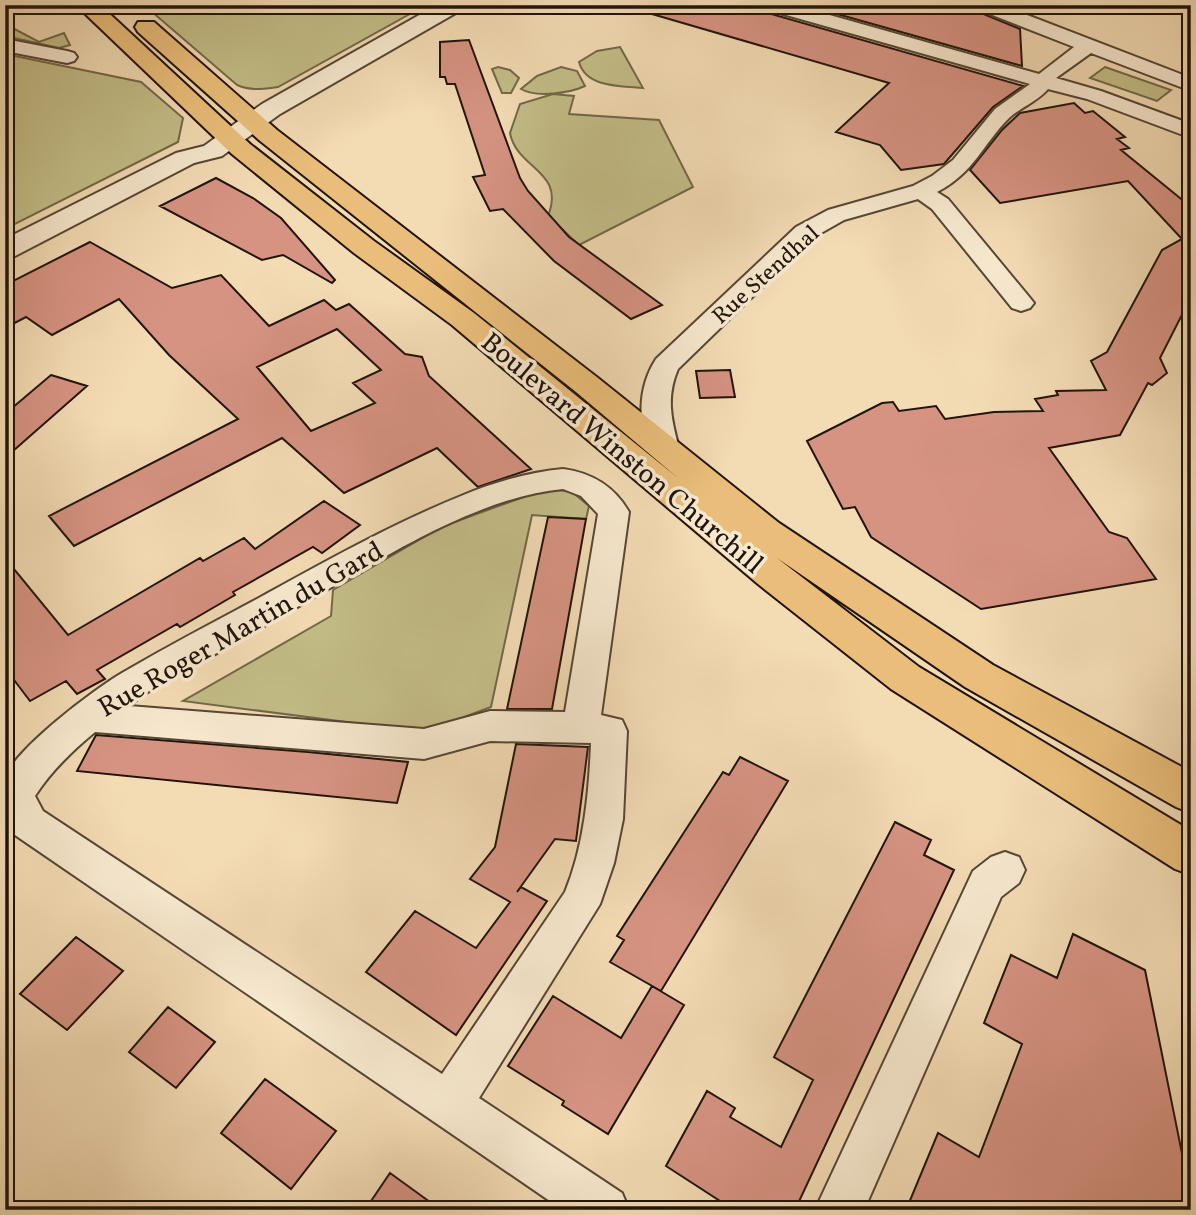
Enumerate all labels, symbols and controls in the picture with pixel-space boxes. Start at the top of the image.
street label: Rue Stendhal [706,219,827,332]
street label: Boulevard Winston Churchill [472,324,771,584]
street label: Rue Roger Martin du Gard [91,532,391,728]

